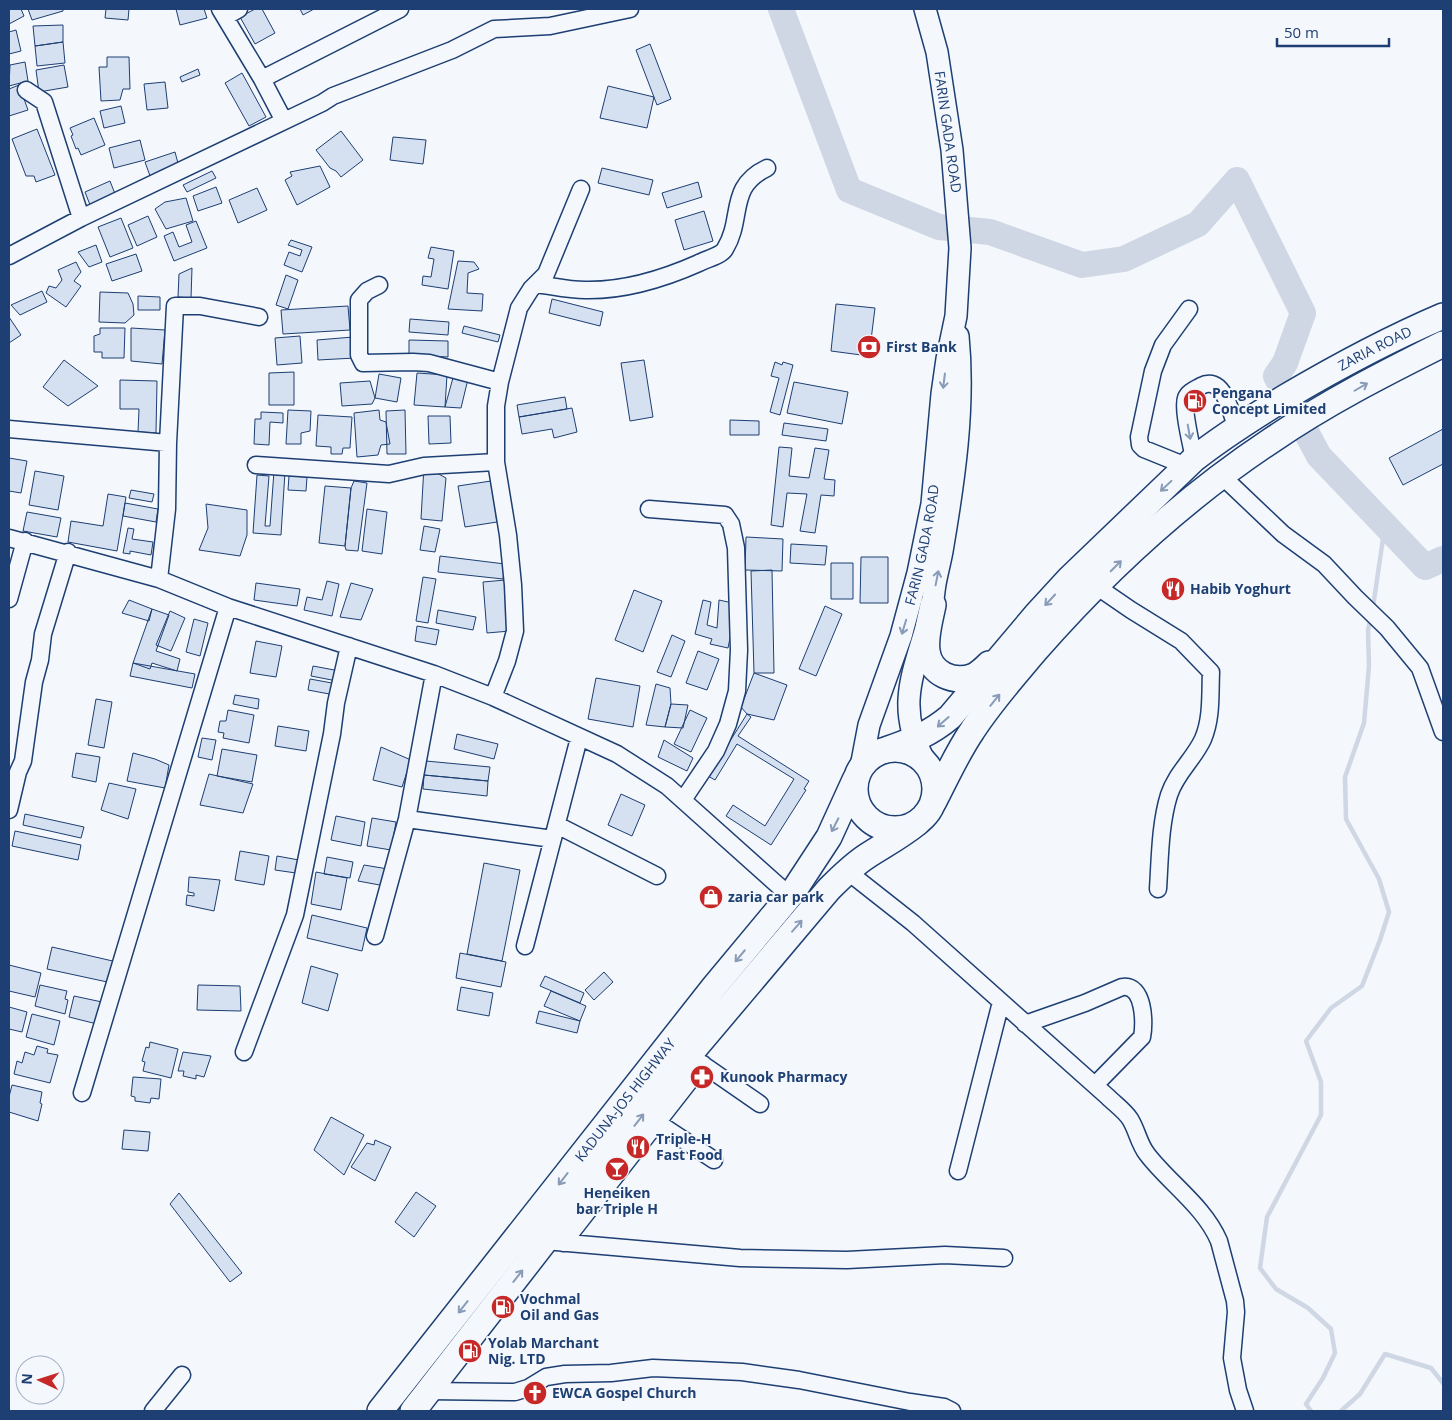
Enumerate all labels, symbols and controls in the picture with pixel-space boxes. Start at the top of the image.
scale bar [1277,15,1390,47]
text: 50 m [1284,22,1319,42]
street label: FARIN GADA ROAD [931,70,966,194]
street label: ZARIA ROAD [1334,321,1415,375]
bank icon: First Bank [856,334,882,360]
place label: First Bank [886,337,957,356]
one-way arrow [939,373,949,389]
one-way arrow [1353,381,1368,391]
place label: Pengana Concept Limited [1212,383,1326,418]
fuel station icon: Pengana Concept Limited [1182,388,1208,414]
one-way arrow [1185,423,1195,439]
one-way arrow [1159,480,1172,492]
street label: FARIN GADA ROAD [900,484,943,607]
one-way arrow [1109,561,1121,573]
one-way arrow [932,570,942,586]
restaurant icon: Habib Yoghurt [1160,576,1186,602]
place label: Habib Yoghurt [1190,579,1291,598]
one-way arrow [1044,593,1056,606]
one-way arrow [898,619,908,635]
one-way arrow [990,694,1001,707]
one-way arrow [937,717,950,728]
one-way arrow [830,817,840,832]
shop icon: zaria car park [698,884,724,910]
place label: zaria car park [728,887,824,906]
one-way arrow [791,920,803,933]
one-way arrow [735,949,746,962]
street label: KADUNA-JOS HIGHWAY [570,1034,679,1165]
pharmacy icon: Kunook Pharmacy [689,1064,715,1090]
place label: Kunook Pharmacy [720,1067,848,1086]
one-way arrow [633,1114,644,1127]
place label: Triple-H Fast Food [656,1129,723,1164]
restaurant icon: Triple-H Fast Food [625,1134,651,1160]
bar icon: Heneiken bar Triple H [604,1156,630,1182]
one-way arrow [558,1172,569,1185]
place label: Heneiken bar Triple H [576,1183,658,1218]
one-way arrow [513,1270,524,1283]
place label: Vochmal Oil and Gas [520,1289,599,1324]
fuel station icon: Vochmal Oil and Gas [490,1294,516,1320]
one-way arrow [457,1300,468,1313]
place label: Yolab Marchant Nig. LTD [488,1333,599,1368]
fuel station icon: Yolab Marchant Nig. LTD [457,1338,483,1364]
north arrow [15,1355,65,1405]
text: N [17,1373,36,1385]
church icon: EWCA Gospel Church [522,1380,548,1406]
place label: EWCA Gospel Church [552,1383,696,1402]

